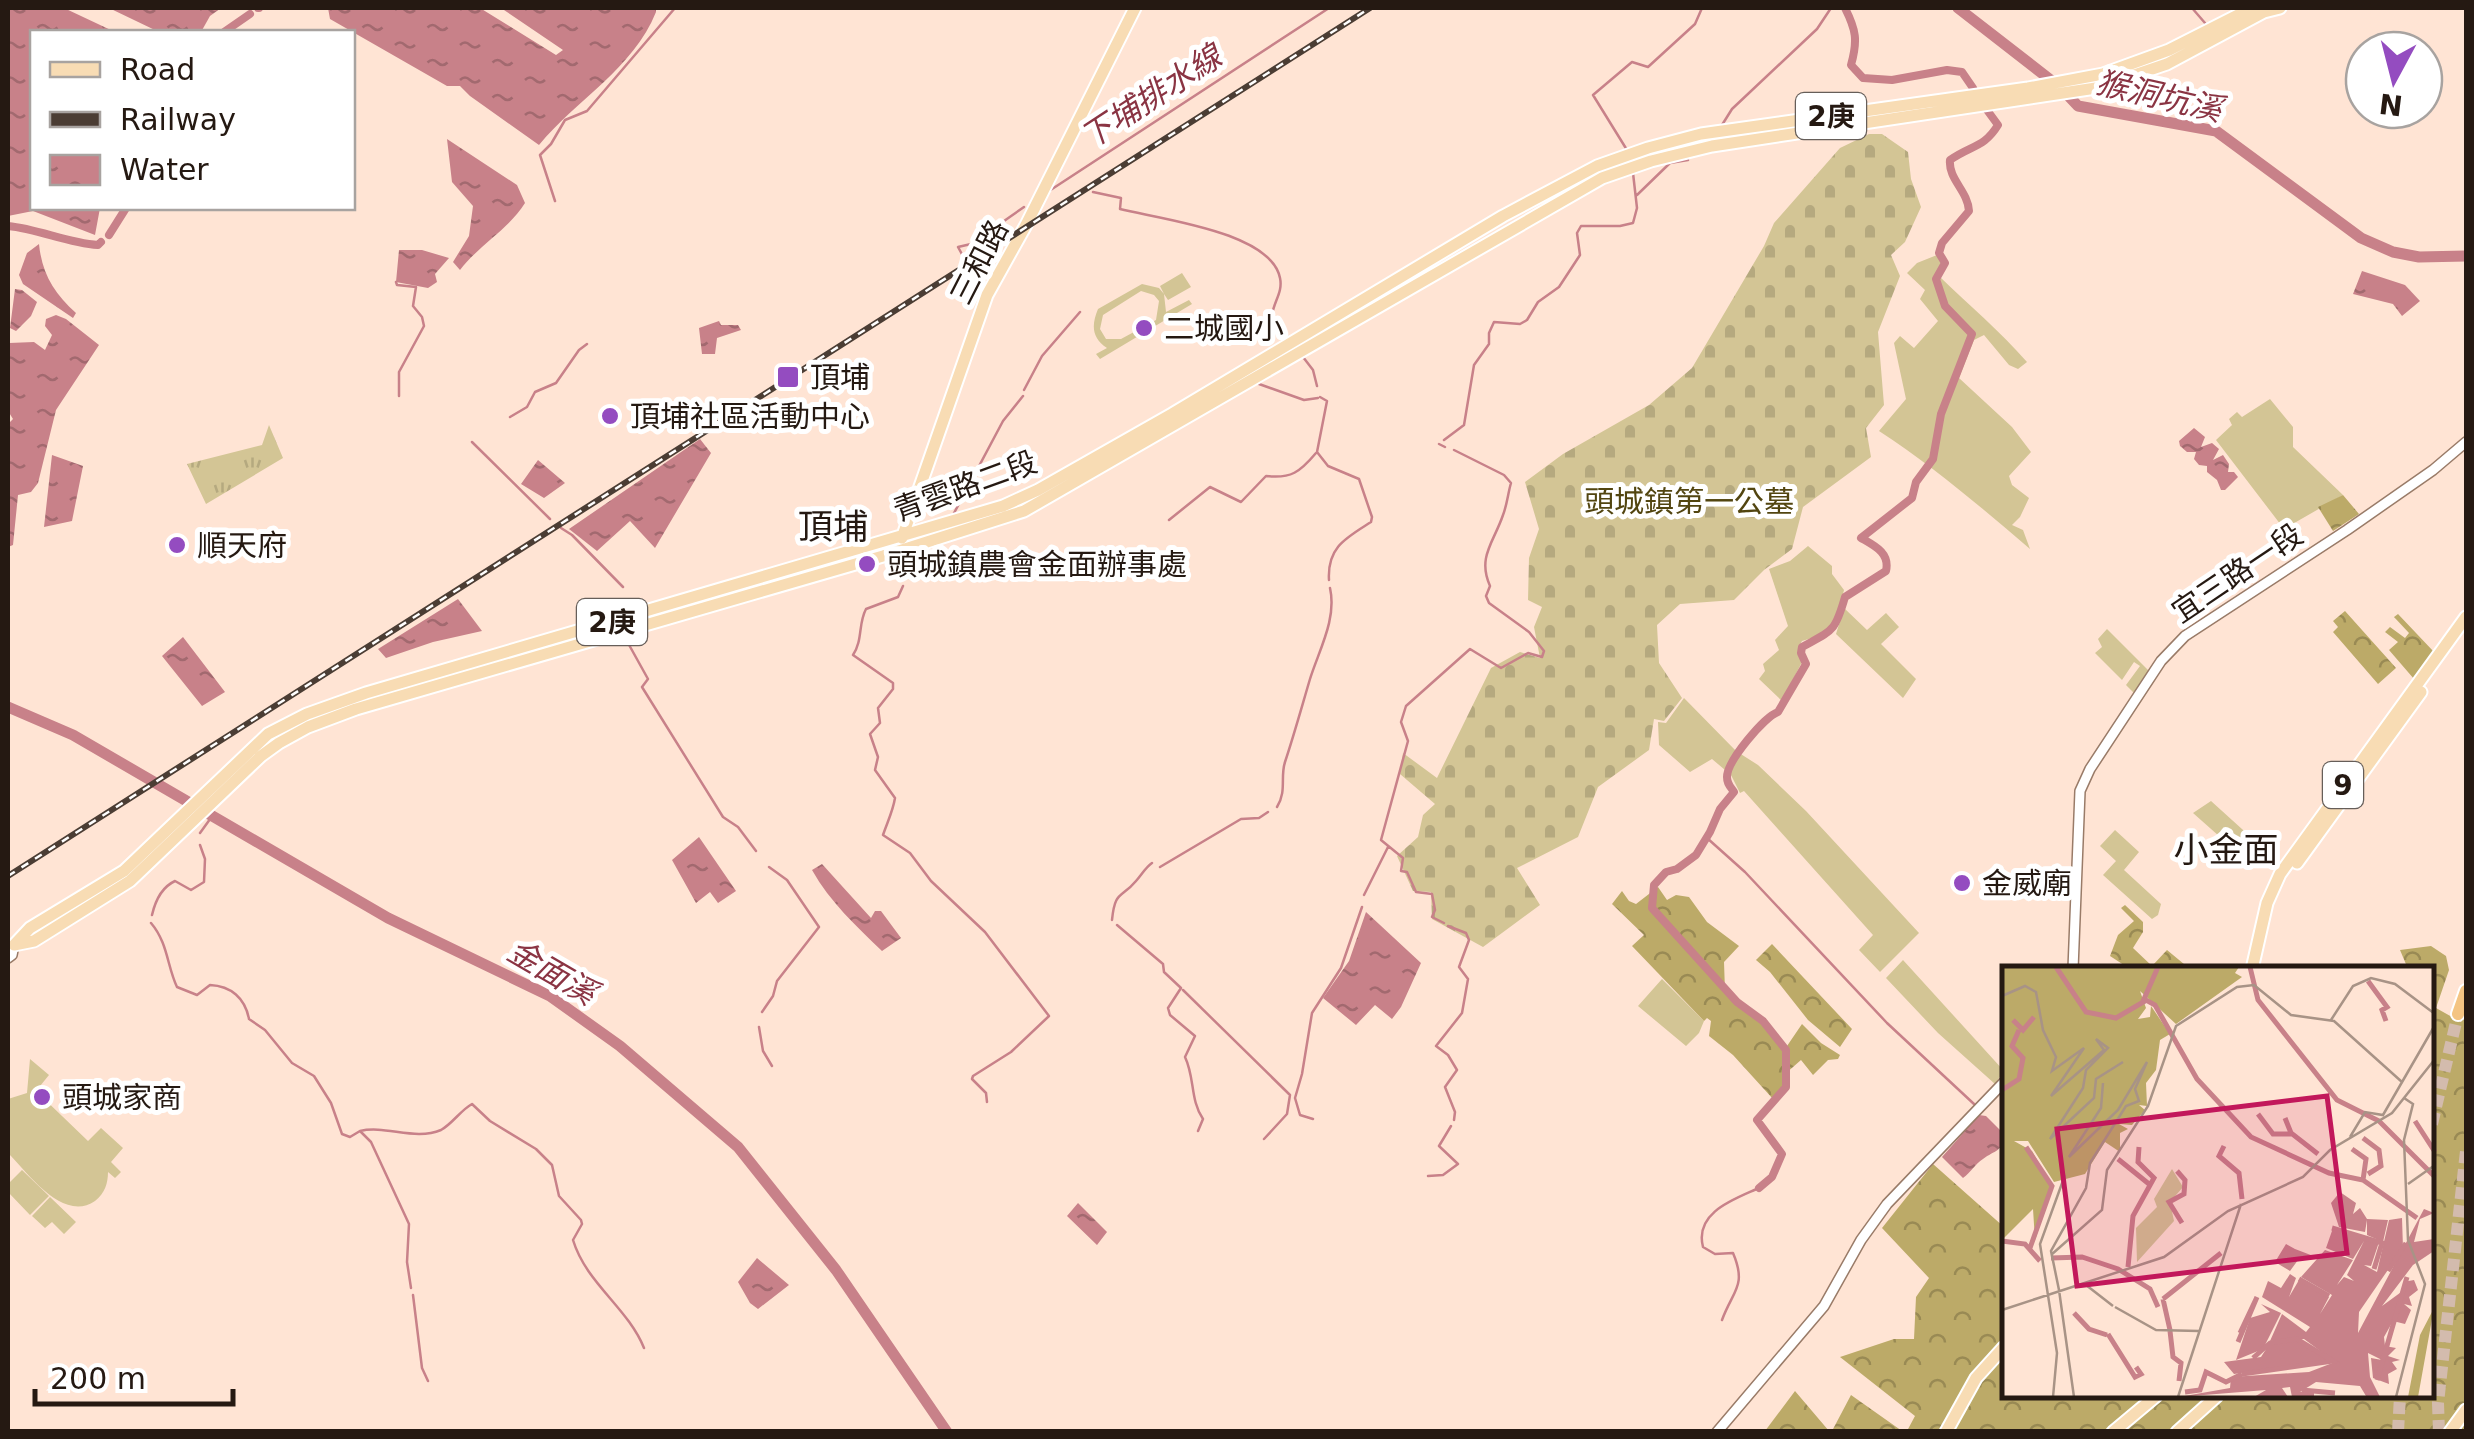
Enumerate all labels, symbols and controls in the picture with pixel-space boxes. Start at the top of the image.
legend [30,30,355,210]
north arrow [2344,30,2444,130]
water label: 下埔排水線 [1074,36,1231,157]
text: Road [120,52,195,87]
water label: 猴洞坑溪 [2092,63,2230,130]
text: N [2377,87,2405,122]
road number: 2庚 [1796,93,1866,139]
text: Railway [120,102,236,137]
text: Water [120,152,209,187]
street label: 三和路 [943,214,1015,310]
place label: 二城國小 [1164,311,1284,346]
marker: 二城國小 [1133,317,1155,339]
place label: 頂埔 [810,360,870,395]
marker: 頂埔 [775,364,801,390]
place label: 頂埔社區活動中心 [630,399,870,434]
marker: 頂埔社區活動中心 [599,405,621,427]
street label: 青雲路二段 [889,444,1041,528]
park label: 頭城鎮第一公墓 [1584,484,1794,519]
district label: 頂埔 [798,507,868,547]
street label: 宜三路一段 [2165,517,2309,629]
place label: 順天府 [197,528,287,563]
marker: 順天府 [166,534,188,556]
place label: 頭城鎮農會金面辦事處 [887,547,1187,582]
marker: 頭城鎮農會金面辦事處 [856,553,878,575]
road number: 2庚 [577,599,647,645]
road number: 9 [2323,762,2363,808]
district label: 小金面 [2173,830,2279,870]
place label: 金威廟 [1982,866,2072,901]
marker: 金威廟 [1951,872,1973,894]
water label: 金面溪 [501,932,607,1014]
inset map [2002,966,2434,1399]
place label: 頭城家商 [62,1080,182,1115]
marker: 頭城家商 [31,1086,53,1108]
scale bar [35,1344,232,1406]
text: 200 m [50,1361,146,1396]

